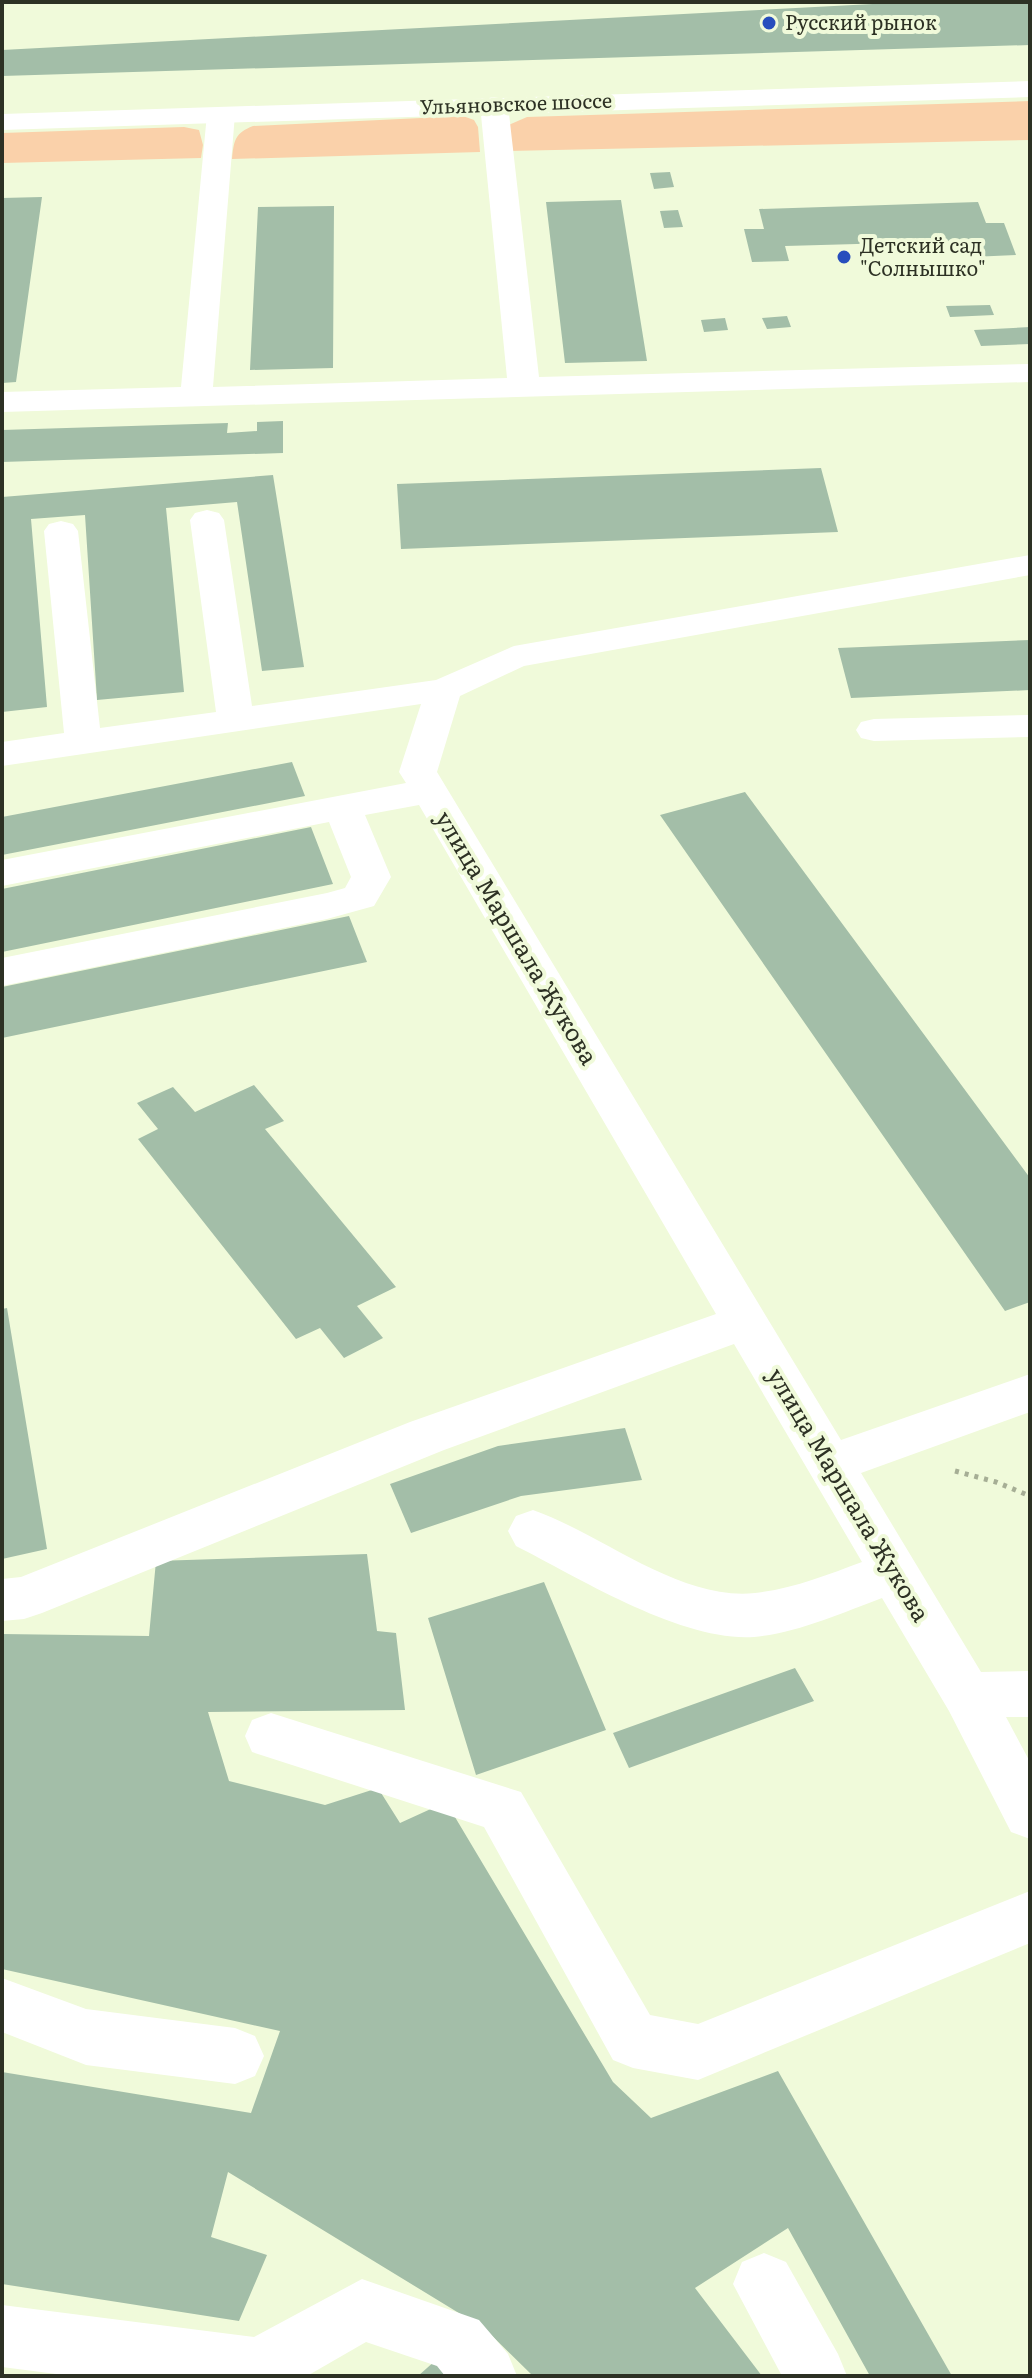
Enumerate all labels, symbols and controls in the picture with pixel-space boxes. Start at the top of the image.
place label: Русский рынок [785,6,937,36]
marker: Русский рынок [760,14,778,32]
street label: Ульяновское шоссе [419,84,613,120]
place label: Детский сад "Солнышко" [860,229,986,282]
marker: Детский сад "Солнышко" [835,248,853,266]
street label: улица Маршала Жукова [428,803,608,1070]
street label: улица Маршала Жукова [760,1360,940,1627]

